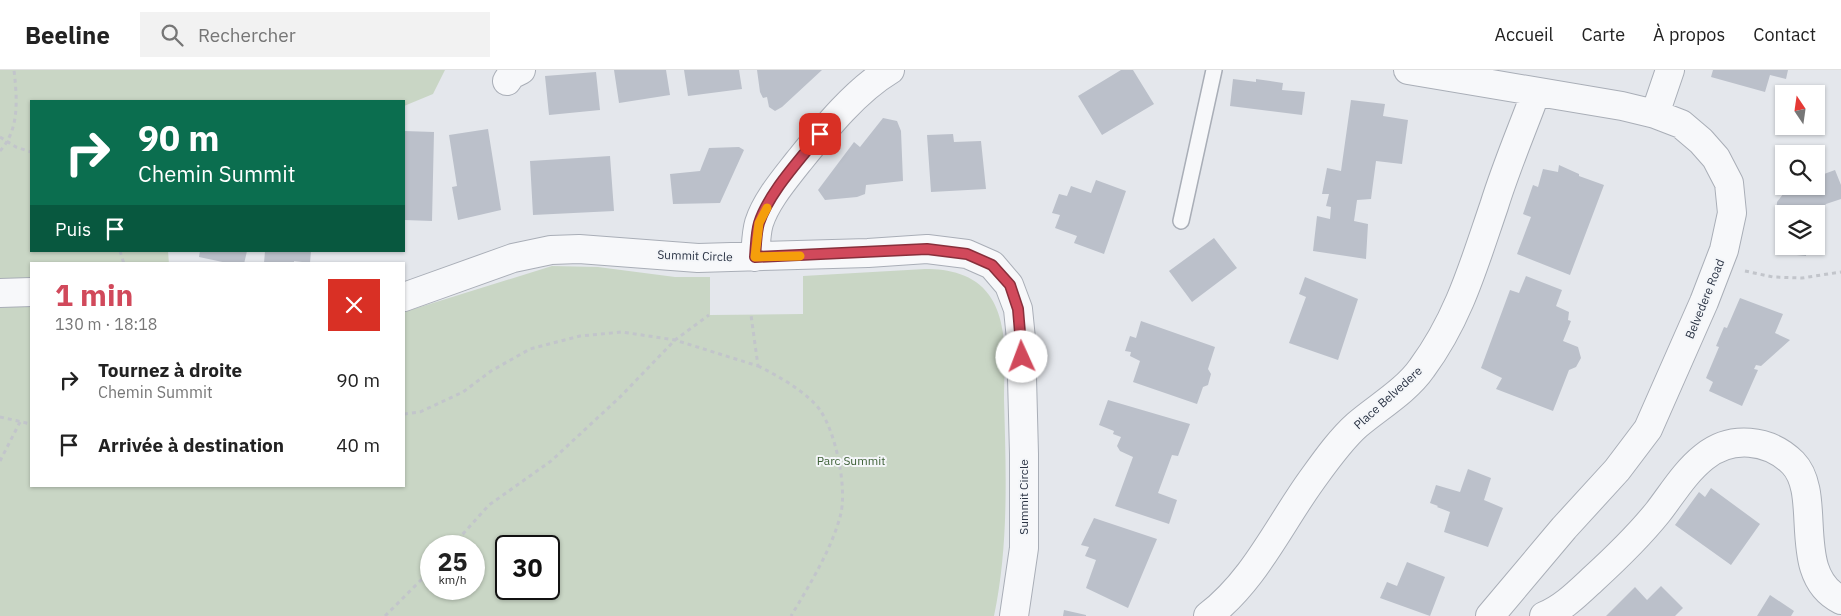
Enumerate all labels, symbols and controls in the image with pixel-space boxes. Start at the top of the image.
search box [140,12,490,57]
text: Beeline [25,19,110,51]
icon: search [158,21,186,49]
text: Rechercher [198,23,296,47]
text: Accueil [1494,23,1553,46]
text: Carte [1581,23,1625,46]
text: À propos [1653,23,1725,46]
text: Contact [1753,23,1816,46]
north arrow [1775,85,1825,135]
map controls [1775,85,1825,255]
pin [799,113,841,155]
text: 90 m [138,115,220,161]
icon: right [55,120,120,185]
icon: arrive [806,120,834,148]
button: search [1775,145,1825,195]
text: Chemin Summit [138,159,296,188]
button: layers [1775,205,1825,255]
icon: arrive [101,215,129,243]
text: Puis [55,217,91,241]
street label: Summit Circle [657,247,733,264]
street label: Belvedere Road [1682,257,1727,341]
text: 1 min [55,275,133,314]
button: close [328,279,380,331]
text: 130 m · 18:18 [55,314,157,334]
position arrow [995,330,1047,382]
text: Tournez à droite [98,358,242,382]
street label: Place Belvedere [1350,363,1425,432]
icon: right [55,366,83,394]
text: 90 m [336,368,380,392]
text: Chemin Summit [98,382,213,402]
icon: arrive [55,431,83,459]
text: Arrivée à destination [98,433,284,457]
text: 40 m [336,433,380,457]
park label: Parc Summit [817,453,885,468]
street label: Summit Circle [1016,459,1031,535]
speed limit sign: 30 [495,535,560,600]
text: 25 [437,545,468,578]
text: km/h [438,572,467,587]

